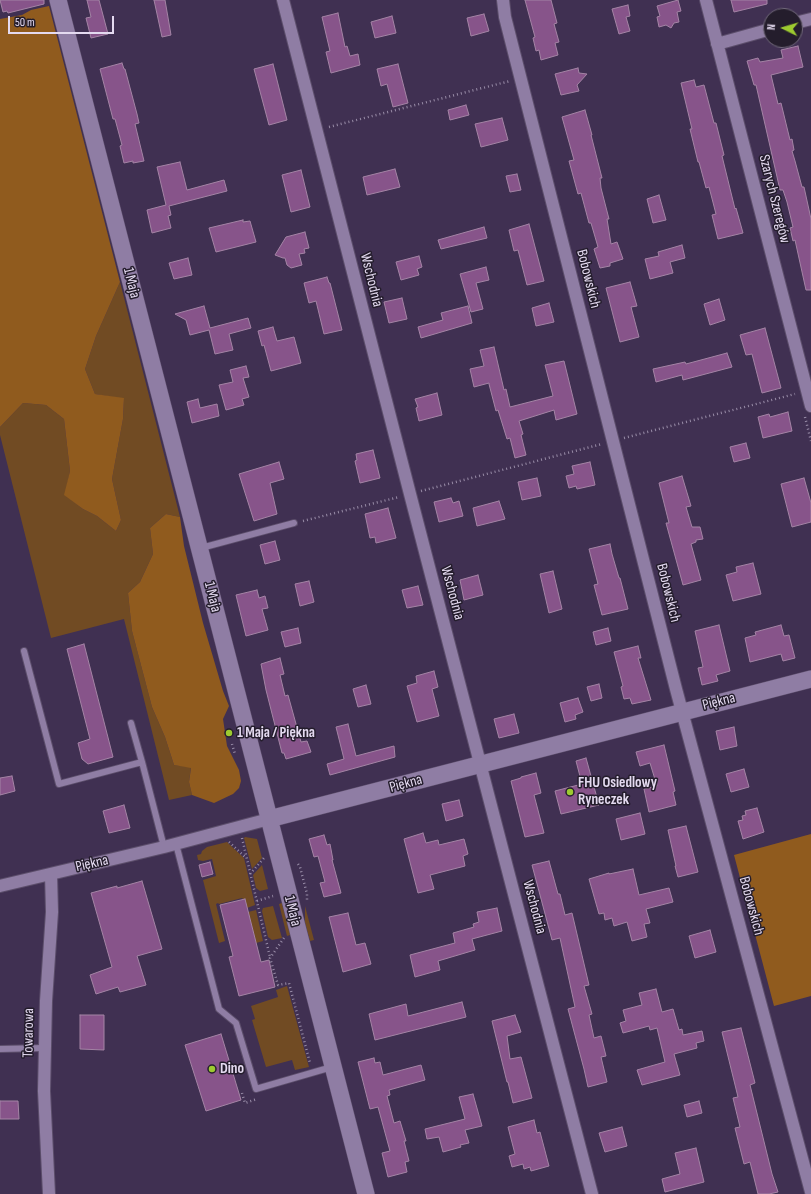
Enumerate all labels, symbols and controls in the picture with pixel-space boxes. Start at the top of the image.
scale bar [10,8,116,34]
north arrow [763,8,803,48]
text: 50 m [15,15,35,30]
text: N [765,24,778,30]
street label: Szarych Szeregów [754,153,794,245]
street label: Bobowskich [572,248,604,310]
street label: Wschodnia [356,251,386,309]
street label: 1 Maja [119,266,143,300]
street label: Bobowskich [652,562,684,624]
street label: Wschodnia [436,564,468,622]
street label: 1 Maja [200,580,224,614]
street label: Piękna [701,689,737,715]
place label: 1 Maja / Piękna [237,724,315,742]
marker: 1 Maja / Piękna [224,728,234,738]
street label: Piękna [388,771,424,797]
place label: FHU Osiedlowy Ryneczek [578,774,657,809]
marker: FHU Osiedlowy Ryneczek [565,787,575,797]
street label: Piękna [74,852,110,876]
street label: Bobowskich [735,875,767,937]
street label: Wschodnia [518,878,550,936]
street label: 1 Maja [280,894,304,928]
street label: Towarowa [20,1008,38,1058]
place label: Dino [220,1060,244,1078]
marker: Dino [207,1064,217,1074]

